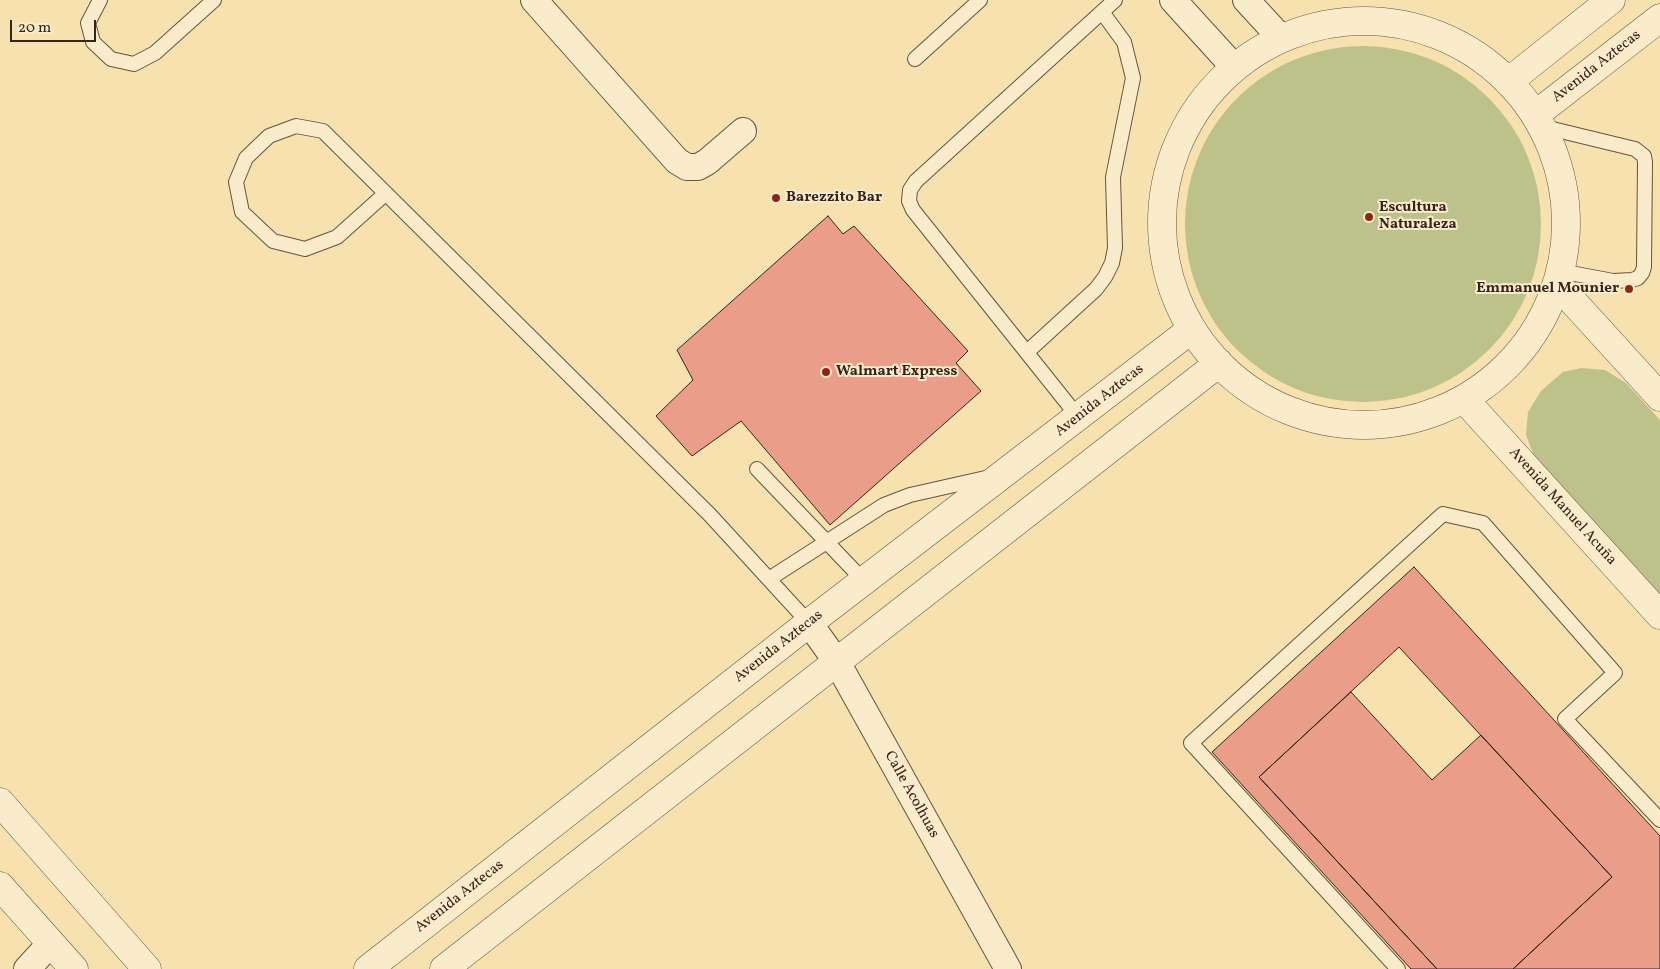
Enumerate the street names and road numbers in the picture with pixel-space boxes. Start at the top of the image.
street label: Avenida Aztecas [1549,27,1645,107]
street label: Avenida Aztecas [1052,361,1148,441]
street label: Avenida Manuel Acuña [1504,444,1620,570]
street label: Avenida Aztecas [731,607,827,687]
street label: Calle Acolhuas [880,748,942,842]
street label: Avenida Aztecas [412,857,508,937]

